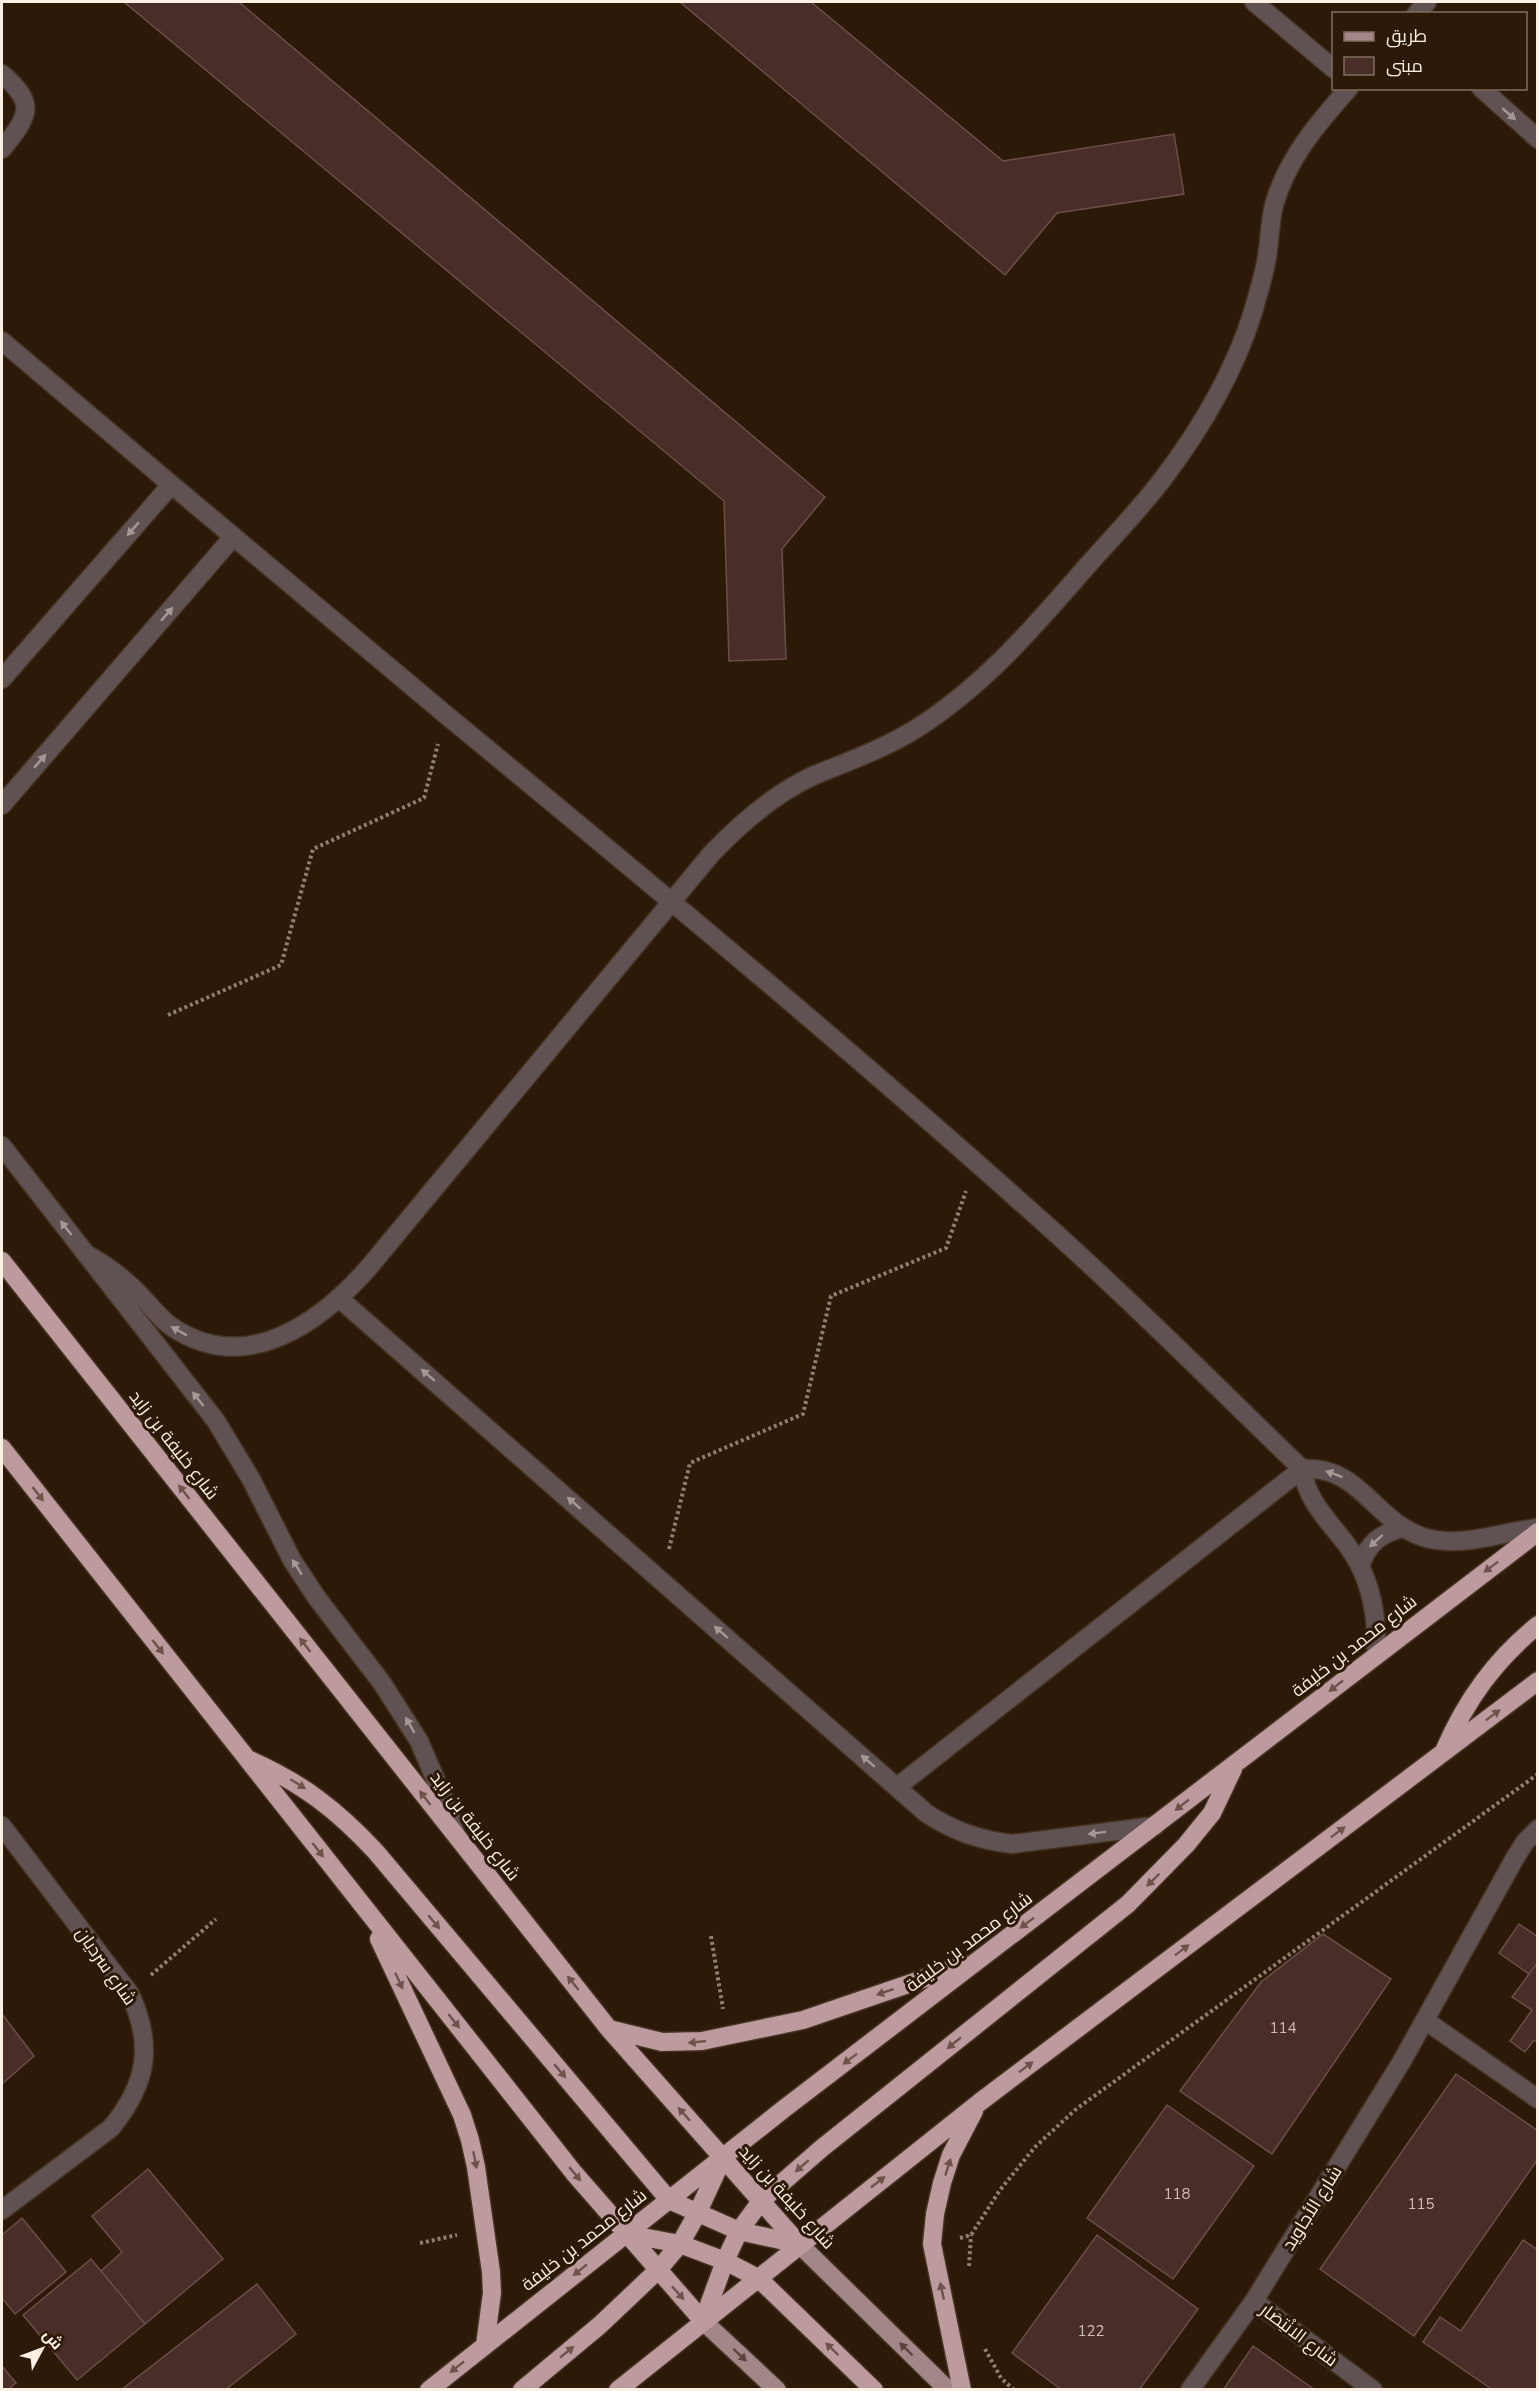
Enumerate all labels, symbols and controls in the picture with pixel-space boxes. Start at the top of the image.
legend [1332,12,1527,90]
text: طريق [1386,24,1427,48]
text: مبنى [1386,54,1423,78]
one-way arrow [1501,107,1517,120]
one-way arrow [127,521,140,536]
one-way arrow [161,606,174,621]
one-way arrow [33,754,46,769]
one-way arrow [60,1221,72,1236]
one-way arrow [171,1326,188,1336]
one-way arrow [421,1369,436,1382]
street label: شارع خليفة بن زايد [124,1385,224,1505]
one-way arrow [192,1391,205,1407]
one-way arrow [1324,1468,1342,1478]
one-way arrow [178,1484,190,1499]
one-way arrow [31,1486,43,1501]
one-way arrow [567,1496,582,1510]
one-way arrow [1368,1534,1383,1548]
one-way arrow [291,1559,302,1575]
one-way arrow [1483,1561,1499,1574]
street label: شارع محمد بن خليفة [1286,1589,1422,1703]
one-way arrow [714,1626,729,1639]
one-way arrow [299,1637,311,1652]
one-way arrow [152,1639,165,1655]
one-way arrow [1329,1680,1345,1692]
one-way arrow [1486,1709,1501,1721]
one-way arrow [404,1717,415,1733]
one-way arrow [860,1754,875,1768]
street label: شارع خليفة بن زايد [425,1766,525,1886]
one-way arrow [290,1778,306,1789]
one-way arrow [419,1790,432,1806]
one-way arrow [1174,1799,1190,1811]
one-way arrow [1329,1826,1345,1838]
one-way arrow [1087,1828,1106,1838]
one-way arrow [311,1842,323,1857]
one-way arrow [1147,1872,1161,1886]
street label: شارع محمد بن خليفة [901,1886,1037,1998]
one-way arrow [428,1914,441,1930]
one-way arrow [1019,1917,1035,1930]
street label: شارع سرديان [70,1922,142,2010]
one-way arrow [1174,1943,1190,1956]
one-way arrow [395,1973,404,1990]
one-way arrow [567,1976,580,1991]
one-way arrow [876,1987,894,1997]
one-way arrow [447,2013,460,2029]
house number: 114 [1269,2018,1297,2038]
one-way arrow [687,2037,706,2046]
one-way arrow [946,2037,962,2050]
one-way arrow [842,2052,858,2065]
one-way arrow [1018,2061,1034,2073]
one-way arrow [553,2063,566,2078]
one-way arrow [678,2107,691,2122]
street label: شارع خليفة بن زايد [734,2140,840,2254]
one-way arrow [470,2151,480,2170]
one-way arrow [943,2158,953,2176]
one-way arrow [795,2159,810,2172]
street label: شارع الأجاويد [1277,2161,1347,2255]
one-way arrow [568,2166,581,2182]
one-way arrow [871,2177,886,2189]
street label: شارع محمد بن خليفة [516,2183,652,2297]
house number: 118 [1163,2184,1191,2204]
house number: 115 [1407,2194,1435,2214]
one-way arrow [572,2264,588,2277]
one-way arrow [937,2281,946,2300]
one-way arrow [671,2285,684,2300]
street label: شارع الانْتِصَار [1254,2297,1343,2372]
north arrow [12,2319,72,2379]
house number: 122 [1077,2321,1105,2341]
text: ش [38,2325,68,2355]
one-way arrow [825,2342,839,2356]
one-way arrow [900,2342,914,2356]
one-way arrow [559,2346,575,2359]
one-way arrow [732,2348,747,2361]
one-way arrow [449,2361,465,2374]

